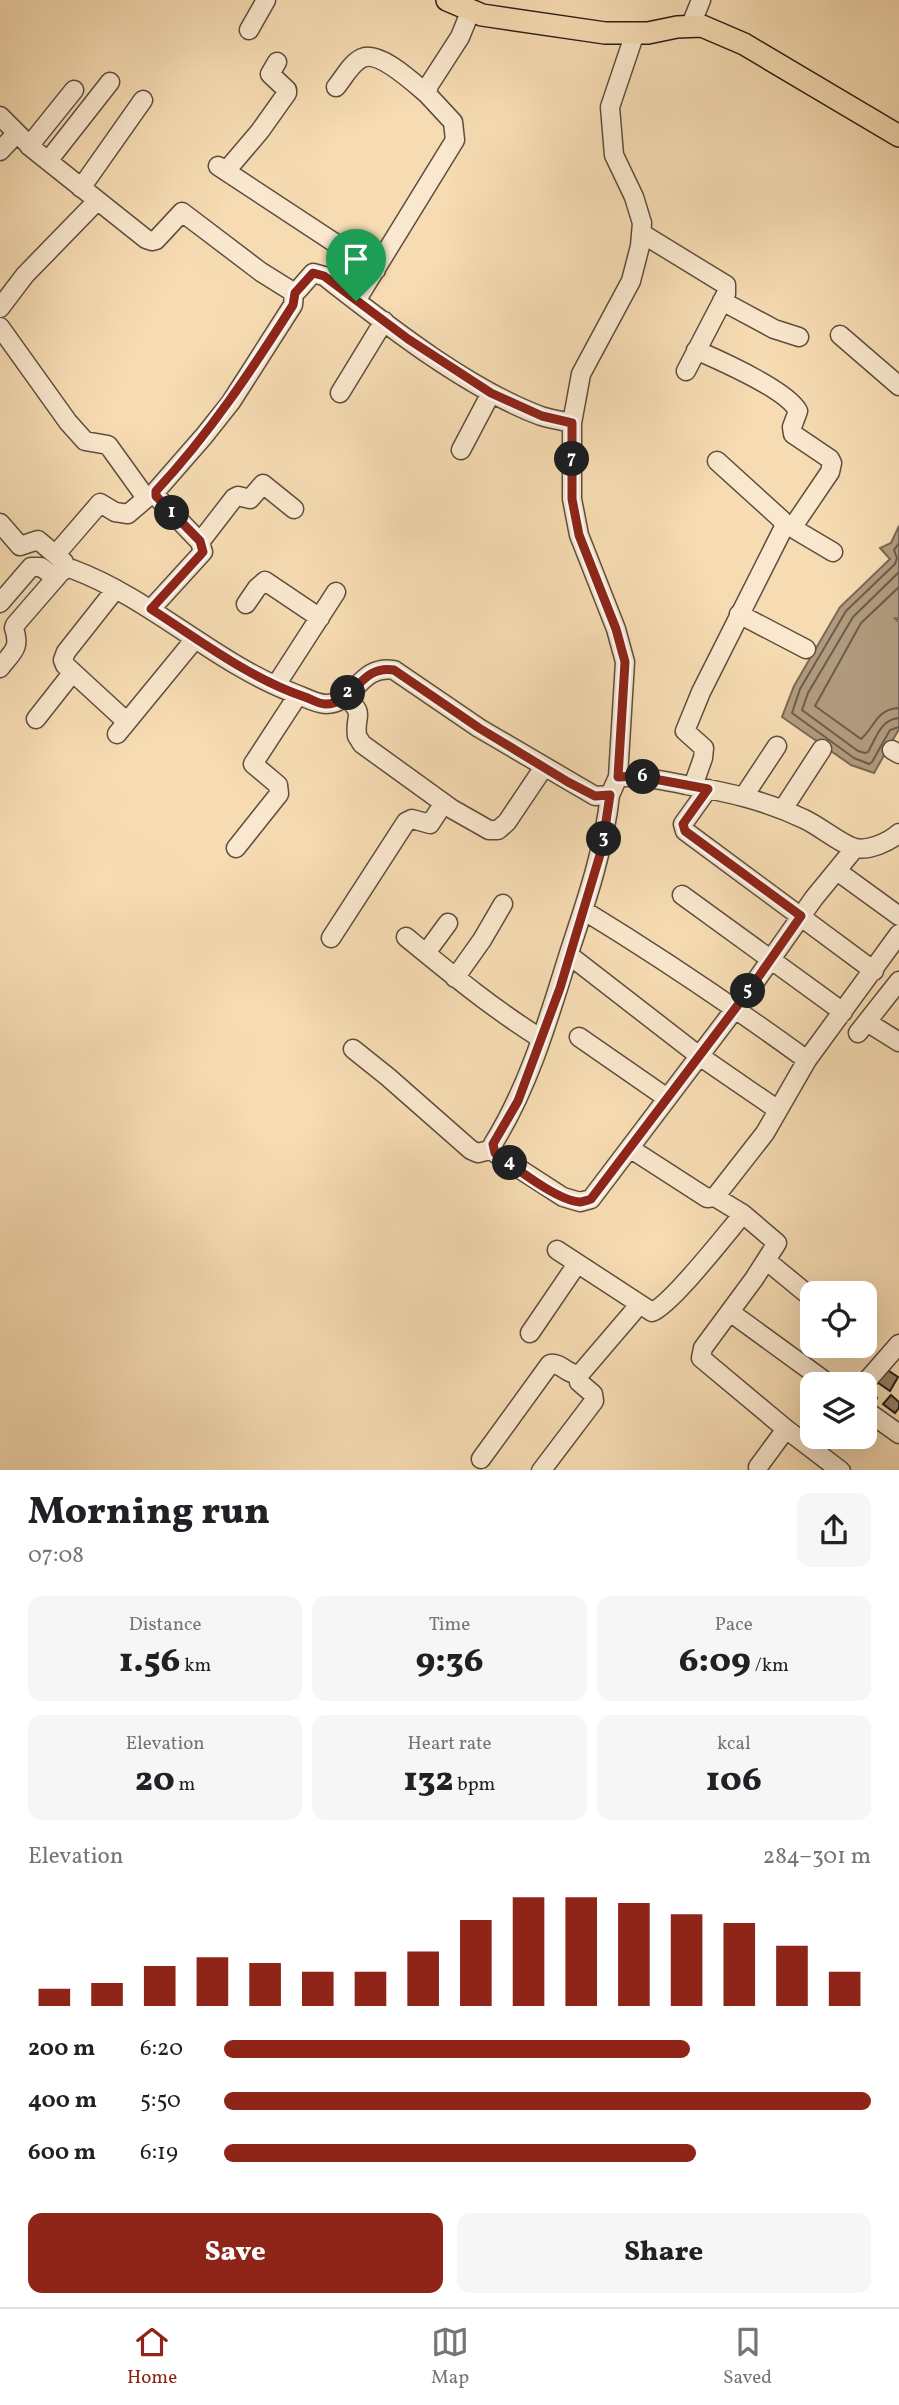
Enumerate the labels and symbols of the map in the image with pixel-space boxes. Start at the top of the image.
pin [326,229,386,301]
pin: 7 [554,442,590,476]
pin: 1 [154,496,190,530]
pin: 2 [330,676,366,710]
pin: 6 [626,760,660,794]
pin: 3 [586,822,622,856]
pin: 5 [730,974,766,1009]
pin: 4 [492,1146,528,1180]

